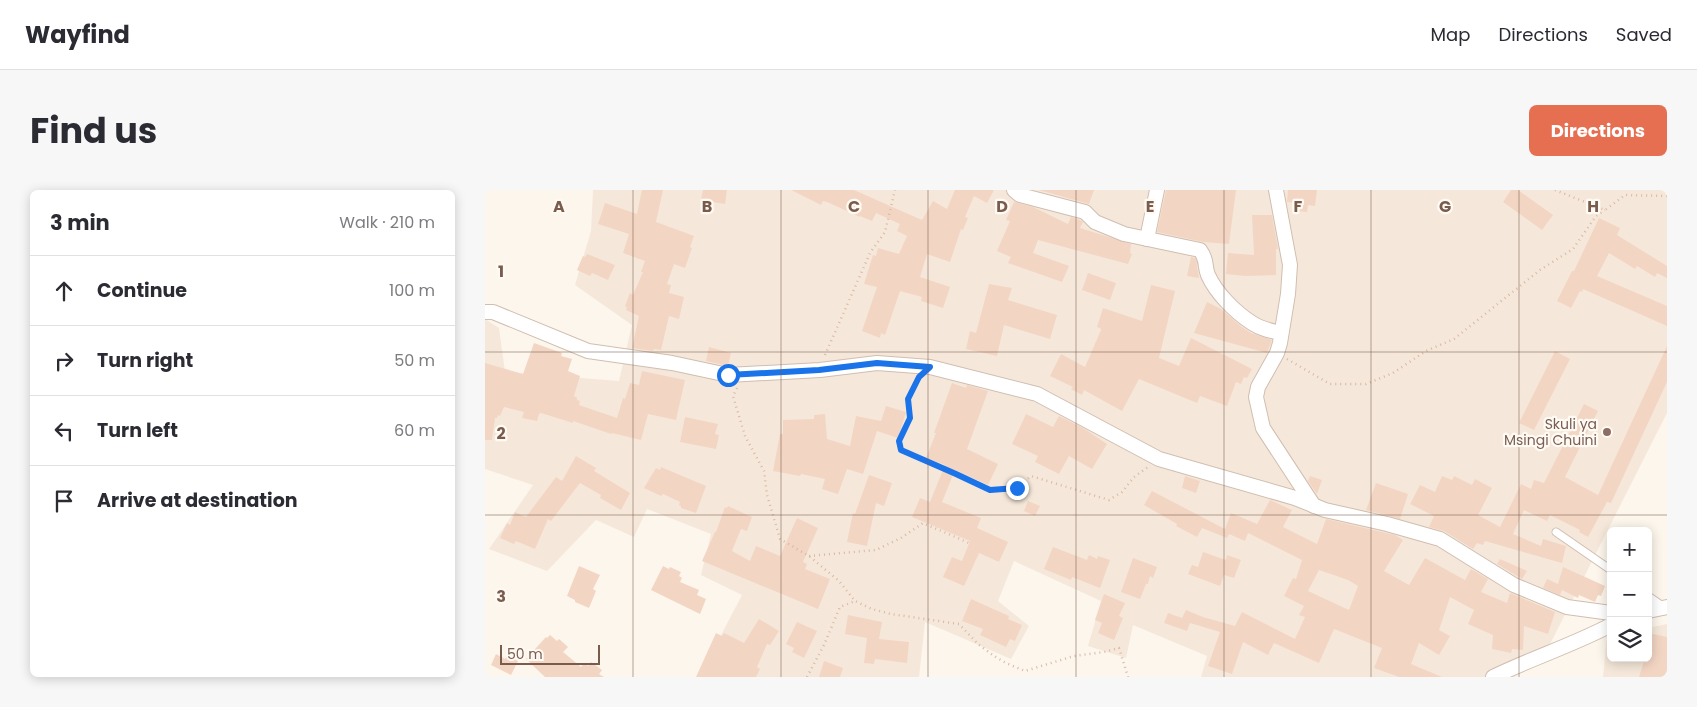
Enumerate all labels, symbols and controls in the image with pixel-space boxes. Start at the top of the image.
text: Wayfind [25,18,130,51]
text: Map [1431,22,1470,47]
text: Directions [1498,22,1588,47]
text: Saved [1616,22,1672,47]
button: Directions [1529,105,1667,156]
text: Find us [30,106,157,155]
text: A [553,195,565,218]
text: B [702,195,712,218]
text: C [848,195,860,218]
text: D [996,195,1008,218]
text: E [1146,195,1154,218]
text: F [1294,195,1303,218]
text: G [1439,195,1451,218]
text: H [1587,195,1599,218]
text: 3 min [50,208,110,237]
text: Walk · 210 m [339,211,435,234]
text: 1 [498,260,504,283]
icon: ahead [50,277,78,305]
text: Continue [97,277,187,304]
text: 100 m [389,279,435,302]
icon: right [50,347,78,375]
text: Turn right [97,347,193,374]
text: 50 m [394,349,435,372]
route start [717,364,740,387]
place label: Skuli ya Msingi Chuini [1504,414,1597,450]
icon: left [50,417,78,445]
text: Turn left [97,417,178,444]
text: 60 m [394,419,435,442]
text: 2 [496,422,506,445]
marker: Skuli ya Msingi Chuini [1601,426,1613,438]
route end [1006,477,1029,500]
icon: arrive [50,487,78,515]
text: Arrive at destination [97,487,298,514]
map controls [1607,527,1652,662]
button: + [1607,527,1652,572]
button: − [1607,572,1652,617]
text: 3 [496,585,506,608]
button: layers [1607,617,1652,662]
scale bar [500,642,600,665]
text: 50 m [507,644,543,664]

